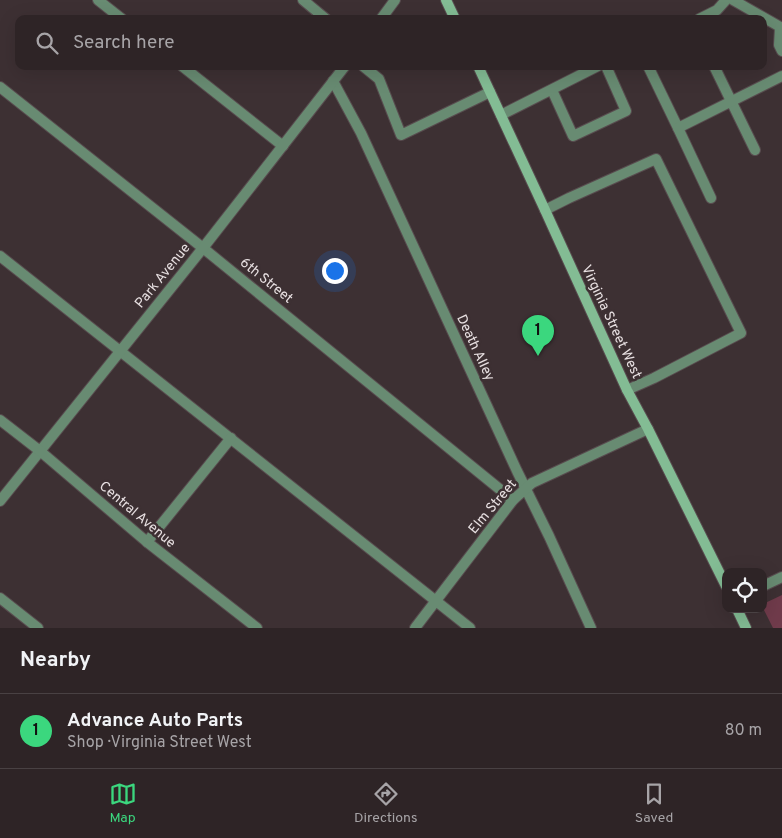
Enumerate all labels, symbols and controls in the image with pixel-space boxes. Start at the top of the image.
search box [15,15,767,70]
icon: search [33,29,61,57]
text: Search here [73,31,175,55]
street label: Park Avenue [132,240,194,312]
street label: 6th Street [236,255,296,307]
your location [322,258,348,284]
street label: Virginia Street West [577,262,645,382]
street label: Death Alley [452,312,498,384]
pin: 1 [522,315,554,356]
street label: Elm Street [465,476,521,538]
street label: Central Avenue [95,478,179,552]
map controls [722,568,767,613]
button: locate [722,568,767,613]
text: Nearby [20,647,91,674]
text: Advance Auto Parts [67,709,243,733]
text: 1 [33,721,39,741]
text: 80 m [725,721,762,741]
text: Shop · Virginia Street West [67,733,252,753]
tab: Map [109,780,137,827]
tab: Directions [354,780,418,827]
tab: Saved [635,780,673,827]

